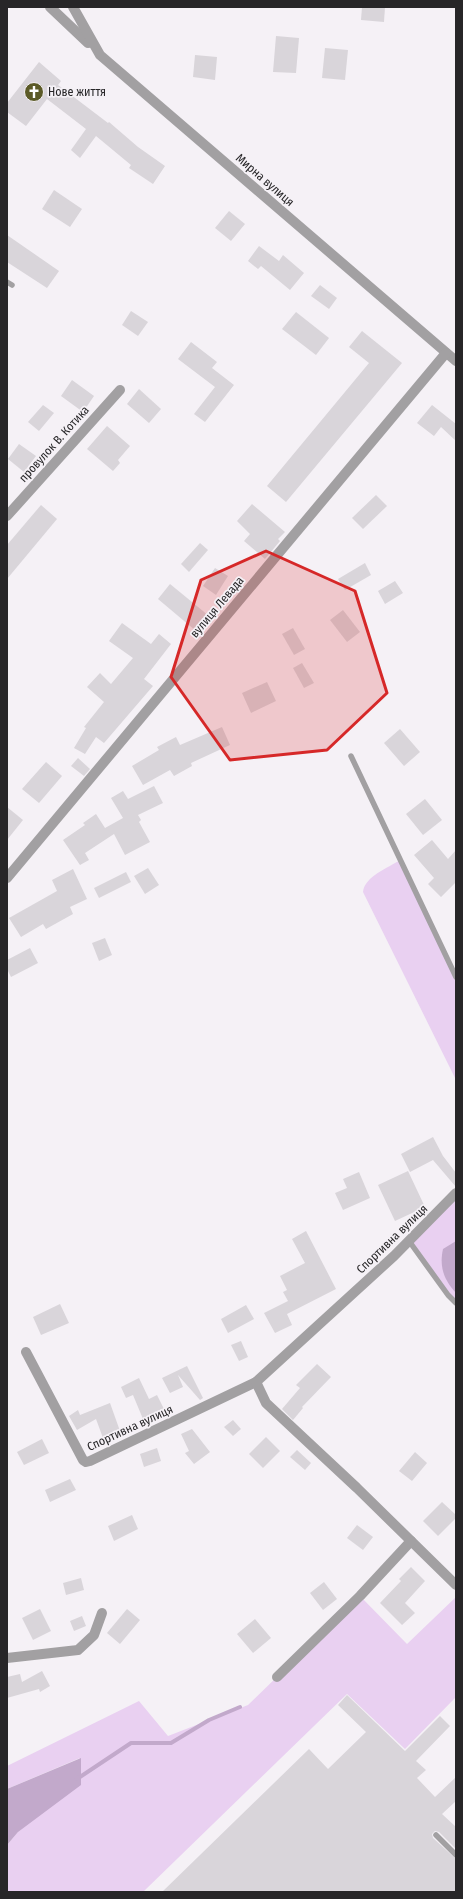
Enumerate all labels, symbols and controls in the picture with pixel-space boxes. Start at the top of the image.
church icon: Нове життя [23,81,45,103]
place label: Нове життя [48,85,106,99]
street label: Мирна вулиця [233,151,297,209]
street label: провулок В. Котика [16,403,92,485]
street label: вулиця Левада [187,573,247,640]
street label: Спортивна вулиця [354,1202,430,1276]
street label: Спортивна вулиця [85,1402,175,1454]

